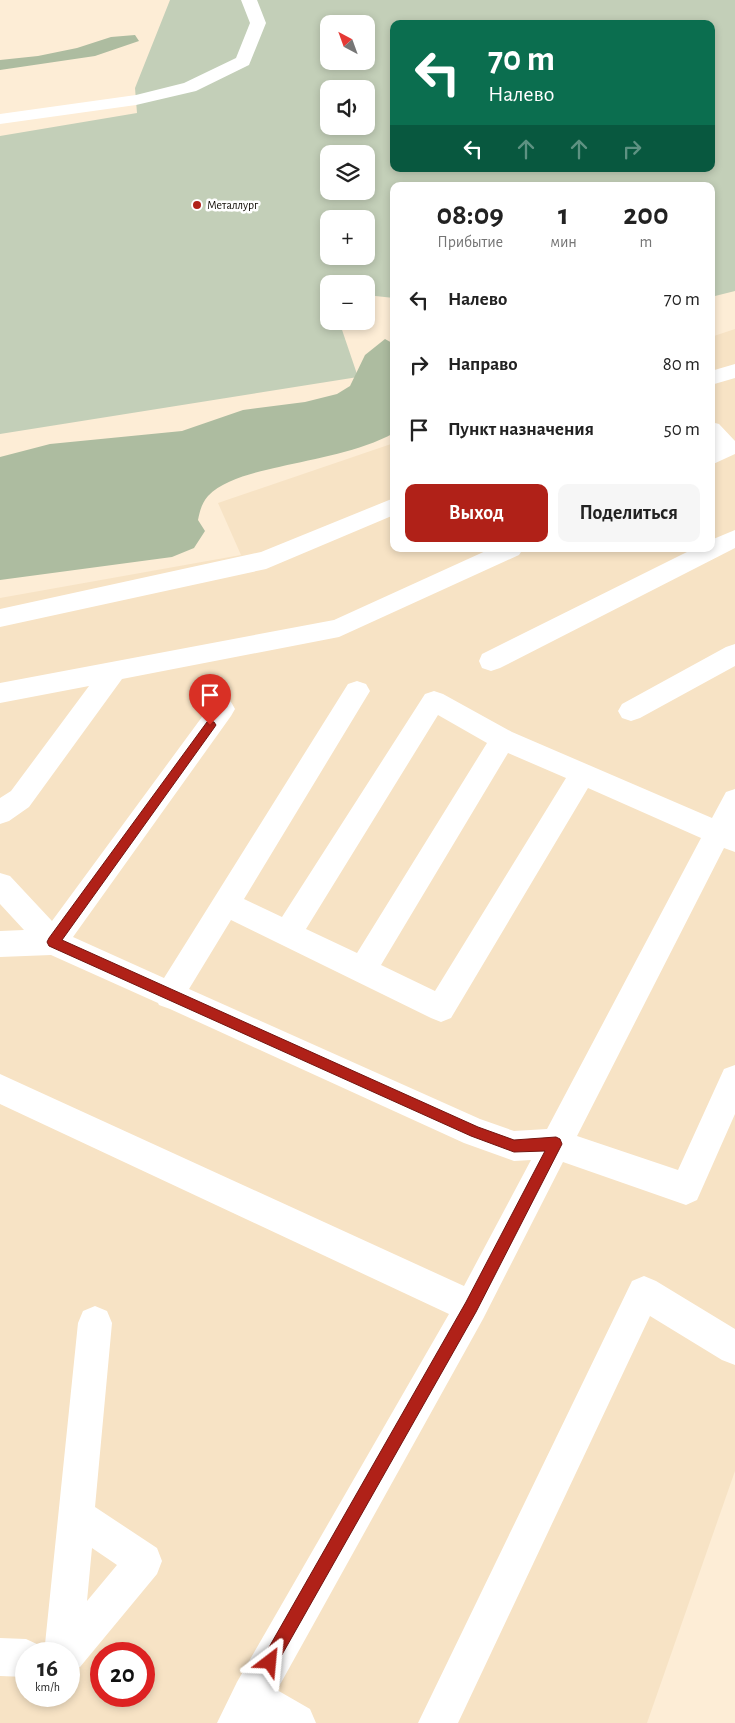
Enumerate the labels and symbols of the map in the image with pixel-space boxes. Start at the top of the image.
north arrow [320,15,375,70]
marker: Металлург [191,199,203,211]
place label: Металлург [207,199,259,212]
pin [189,674,231,725]
position arrow [243,1635,295,1687]
speed limit sign: 20 [90,1642,155,1707]

